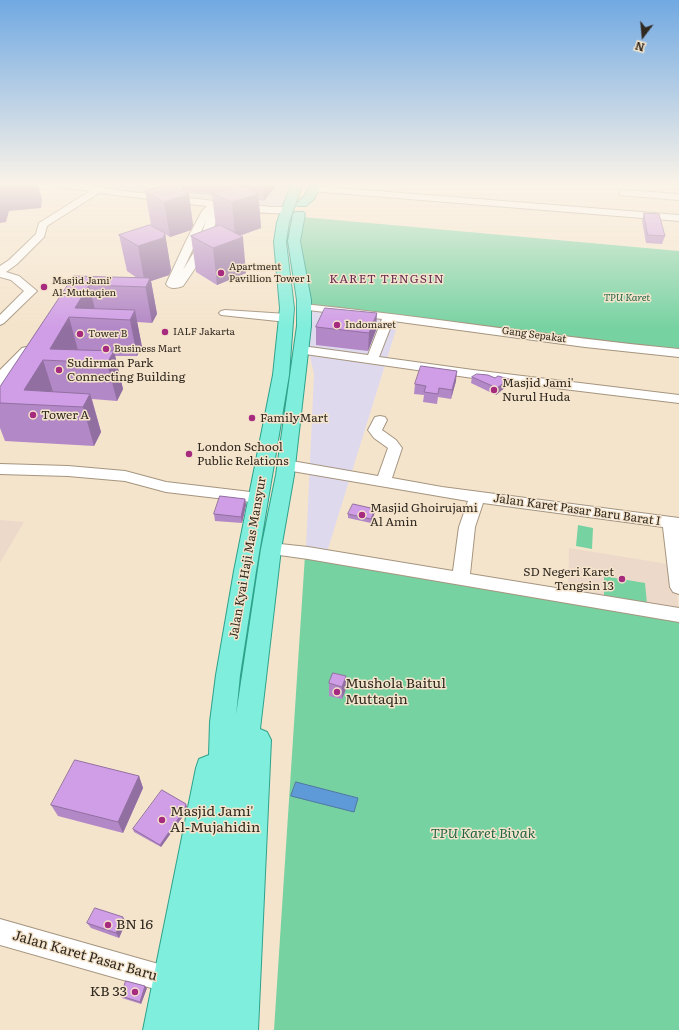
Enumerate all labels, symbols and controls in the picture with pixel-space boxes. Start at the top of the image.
north arrow [623,16,663,56]
text: N [633,39,646,57]
place label: Apartment Pavillion Tower 1 [229,261,310,284]
marker: Apartment Pavillion Tower 1 [216,268,226,278]
district label: KARET TENGSIN [329,272,445,286]
place label: Masjid Jami' Al-Muttaqien [52,275,116,298]
marker: Masjid Jami' Al-Muttaqien [39,282,49,292]
park label: TPU Karet [604,292,650,304]
place label: Indomaret [345,319,396,331]
marker: Indomaret [332,320,342,330]
street label: Gang Sepakat [501,325,567,345]
place label: IALF Jakarta [173,326,235,338]
marker: IALF Jakarta [160,327,170,337]
place label: Tower B [88,328,127,340]
marker: Tower B [75,329,85,339]
place label: Business Mart [114,343,181,355]
marker: Business Mart [101,344,111,354]
place label: Sudirman Park Connecting Building [67,356,185,384]
marker: Sudirman Park Connecting Building [54,365,64,375]
place label: Masjid Jami' Nurul Huda [502,376,574,404]
marker: Masjid Jami' Nurul Huda [489,385,499,395]
place label: Tower A [41,408,89,422]
marker: Tower A [28,410,38,420]
place label: FamilyMart [260,411,328,425]
marker: FamilyMart [247,413,257,423]
place label: London School Public Relations [197,440,289,468]
marker: London School Public Relations [184,449,194,459]
street label: Jalan Kyai Haji Mas Mansyur [227,476,269,640]
street label: Jalan Karet Pasar Baru Barat I [492,491,662,529]
place label: Masjid Ghoirujami Al Amin [370,501,478,529]
marker: Masjid Ghoirujami Al Amin [357,510,367,520]
place label: SD Negeri Karet Tengsin 13 [523,565,614,593]
marker: SD Negeri Karet Tengsin 13 [617,574,627,584]
place label: Mushola Baitul Muttaqin [345,676,446,708]
marker: Mushola Baitul Muttaqin [332,687,342,697]
place label: Masjid Jami' Al-Mujahidin [170,804,260,836]
marker: Masjid Jami' Al-Mujahidin [157,815,167,825]
park label: TPU Karet Bivak [431,826,535,842]
place label: BN 16 [116,917,153,933]
marker: BN 16 [103,920,113,930]
street label: Jalan Karet Pasar Baru [11,927,159,985]
place label: KB 33 [90,984,127,1000]
marker: KB 33 [130,987,140,997]

